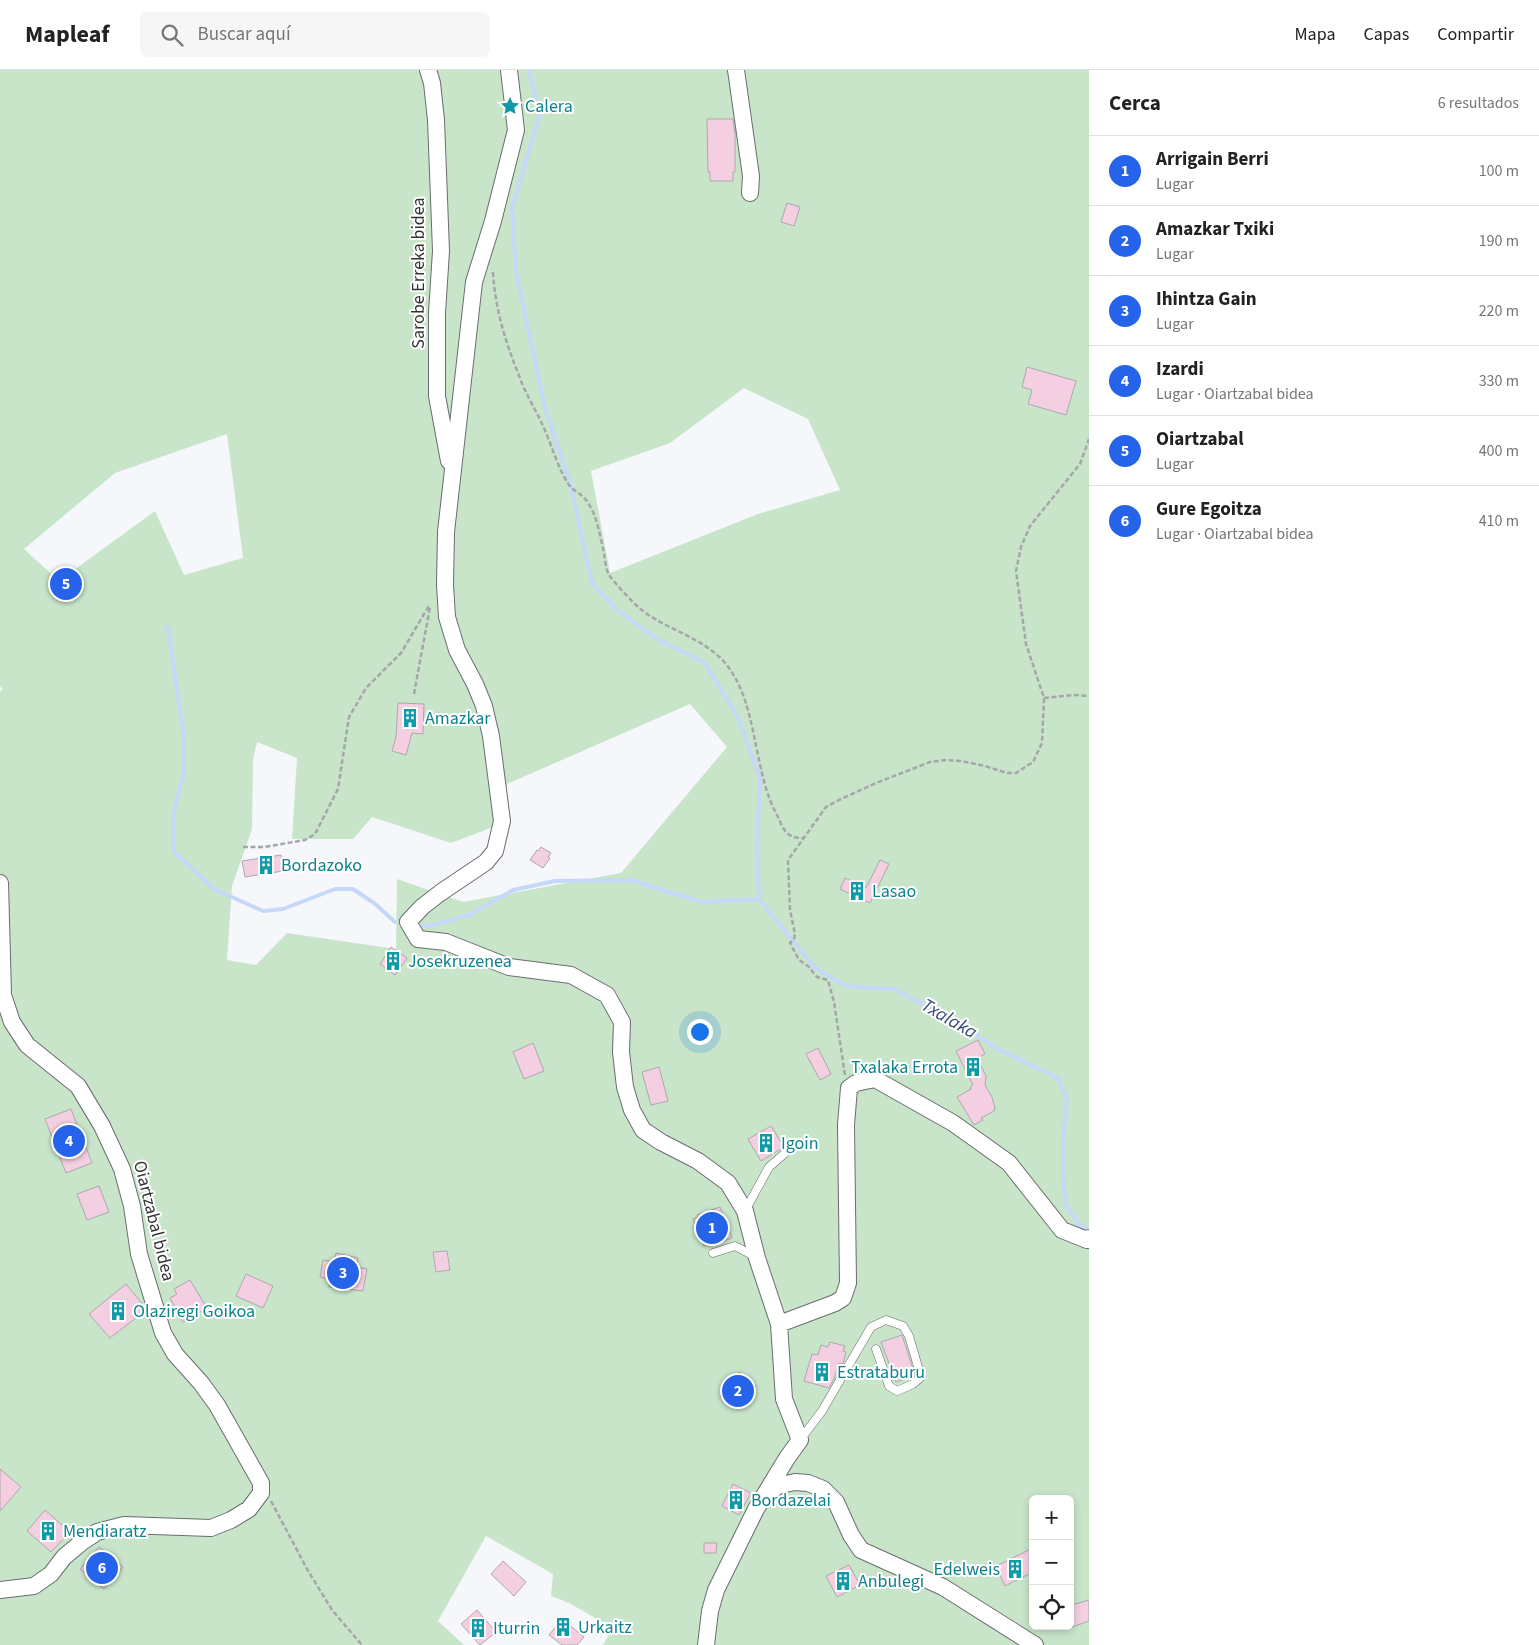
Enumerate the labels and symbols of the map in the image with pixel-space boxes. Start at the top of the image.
place label: Calera [525,94,573,119]
place icon: Calera [499,95,521,117]
street label: Sarobe Erreka bidea [406,197,431,349]
pin: 5 [50,565,82,603]
place label: Amazkar [425,706,491,731]
building icon: Amazkar [399,707,421,729]
place label: Bordazoko [281,853,362,878]
building icon: Bordazoko [255,854,277,876]
place label: Lasao [872,879,916,904]
building icon: Lasao [846,880,868,902]
place label: Josekruzenea [408,949,512,974]
building icon: Josekruzenea [382,950,404,972]
water label: Txalaka [916,992,982,1046]
your location [687,1019,713,1045]
place label: Txalaka Errota [851,1055,958,1080]
building icon: Txalaka Errota [962,1056,984,1078]
pin: 4 [53,1122,85,1160]
place label: Igoin [781,1131,819,1156]
building icon: Igoin [755,1132,777,1154]
street label: Oiartzabal bidea [127,1158,181,1284]
pin: 1 [696,1209,728,1247]
pin: 3 [327,1254,359,1292]
place label: Olaziregi Goikoa [133,1299,255,1324]
building icon: Olaziregi Goikoa [107,1300,129,1322]
place label: Estrataburu [837,1360,925,1385]
building icon: Estrataburu [811,1361,833,1383]
pin: 2 [722,1372,754,1410]
place label: Bordazelai [751,1488,831,1513]
building icon: Bordazelai [725,1489,747,1511]
place label: Mendiaratz [63,1519,147,1544]
building icon: Mendiaratz [37,1520,59,1542]
pin: 6 [86,1549,118,1587]
place label: Edelweis [933,1557,1000,1582]
building icon: Edelweis [1004,1558,1026,1580]
place label: Anbulegi [858,1569,924,1594]
building icon: Anbulegi [832,1570,854,1592]
place label: Urkaitz [578,1615,632,1640]
place label: Iturrin [493,1616,540,1641]
building icon: Urkaitz [552,1616,574,1638]
building icon: Iturrin [467,1617,489,1639]

